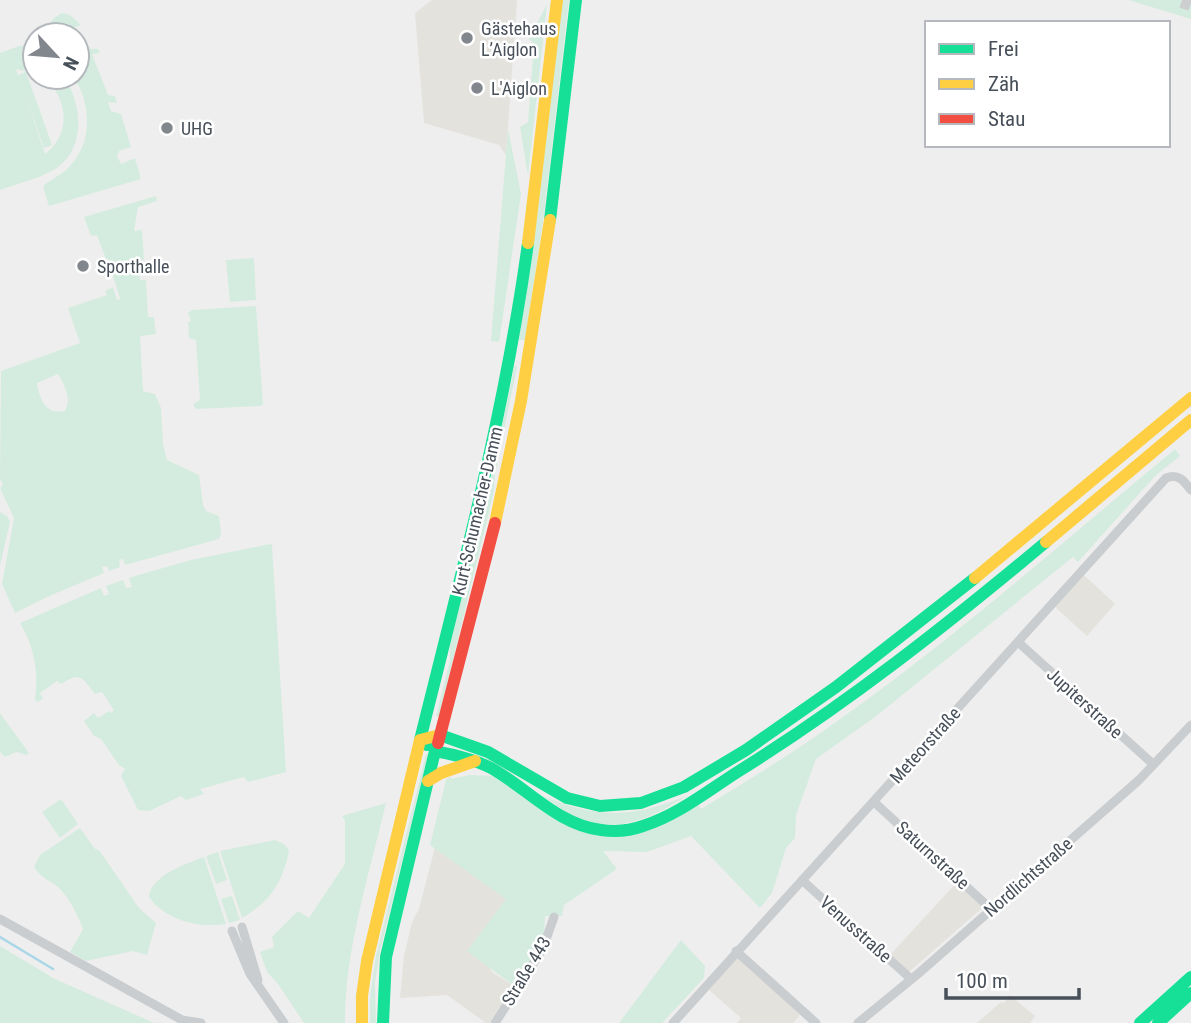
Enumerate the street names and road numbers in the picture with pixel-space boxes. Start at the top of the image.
street label: Kurt-Schumacher-Damm [447,425,507,597]
street label: Jupiterstraße [1043,663,1127,743]
street label: Meteorstraße [885,703,965,787]
street label: Saturnstraße [892,817,974,893]
street label: Nordlichtstraße [980,833,1076,921]
street label: Venusstraße [816,891,896,967]
street label: Straße 443 [497,933,555,1009]

